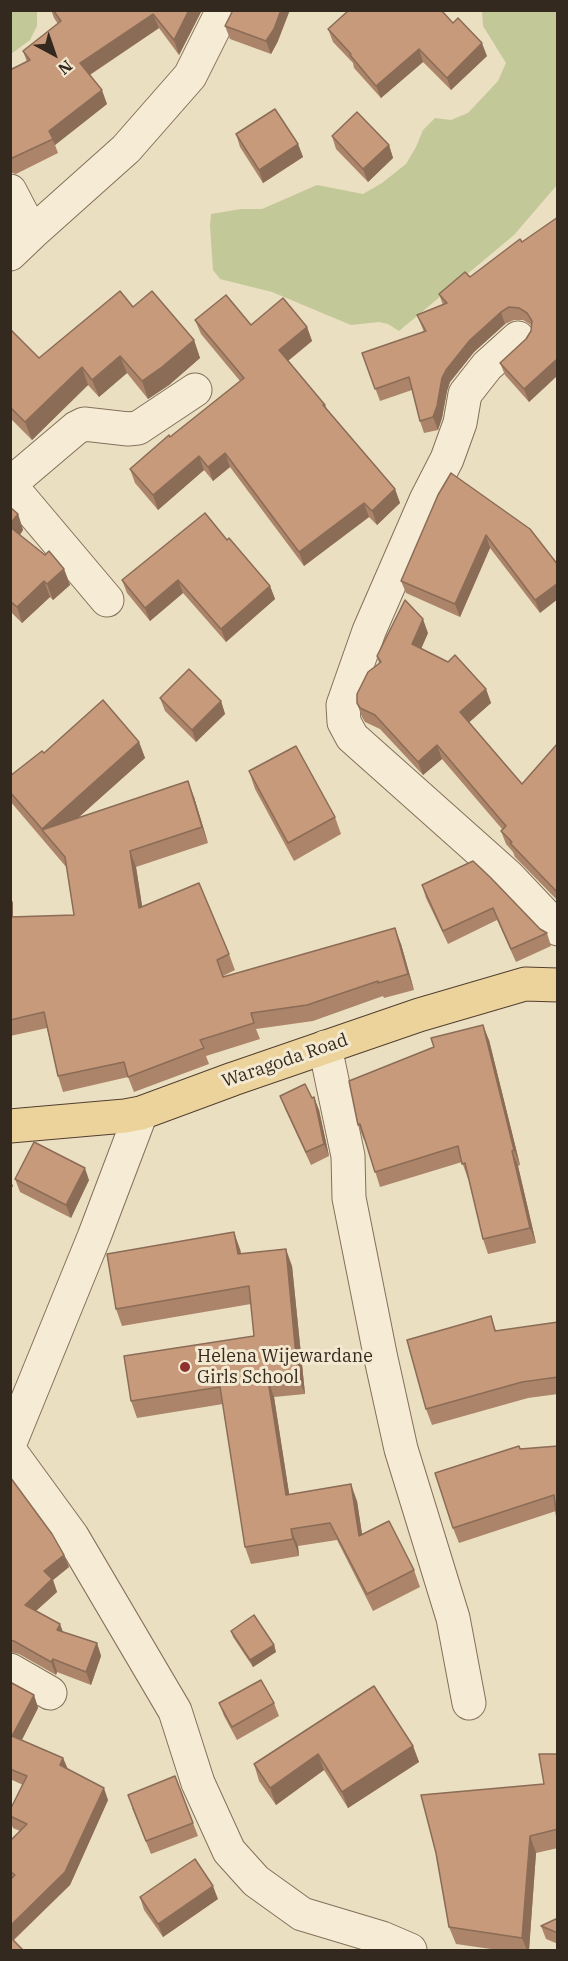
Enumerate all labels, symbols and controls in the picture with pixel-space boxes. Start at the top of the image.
north arrow [24,24,84,84]
text: N [54,56,77,80]
street label: Waragoda Road [219,1029,351,1093]
place label: Helena Wijewardane Girls School [197,1346,373,1388]
marker: Helena Wijewardane Girls School [178,1360,192,1374]

